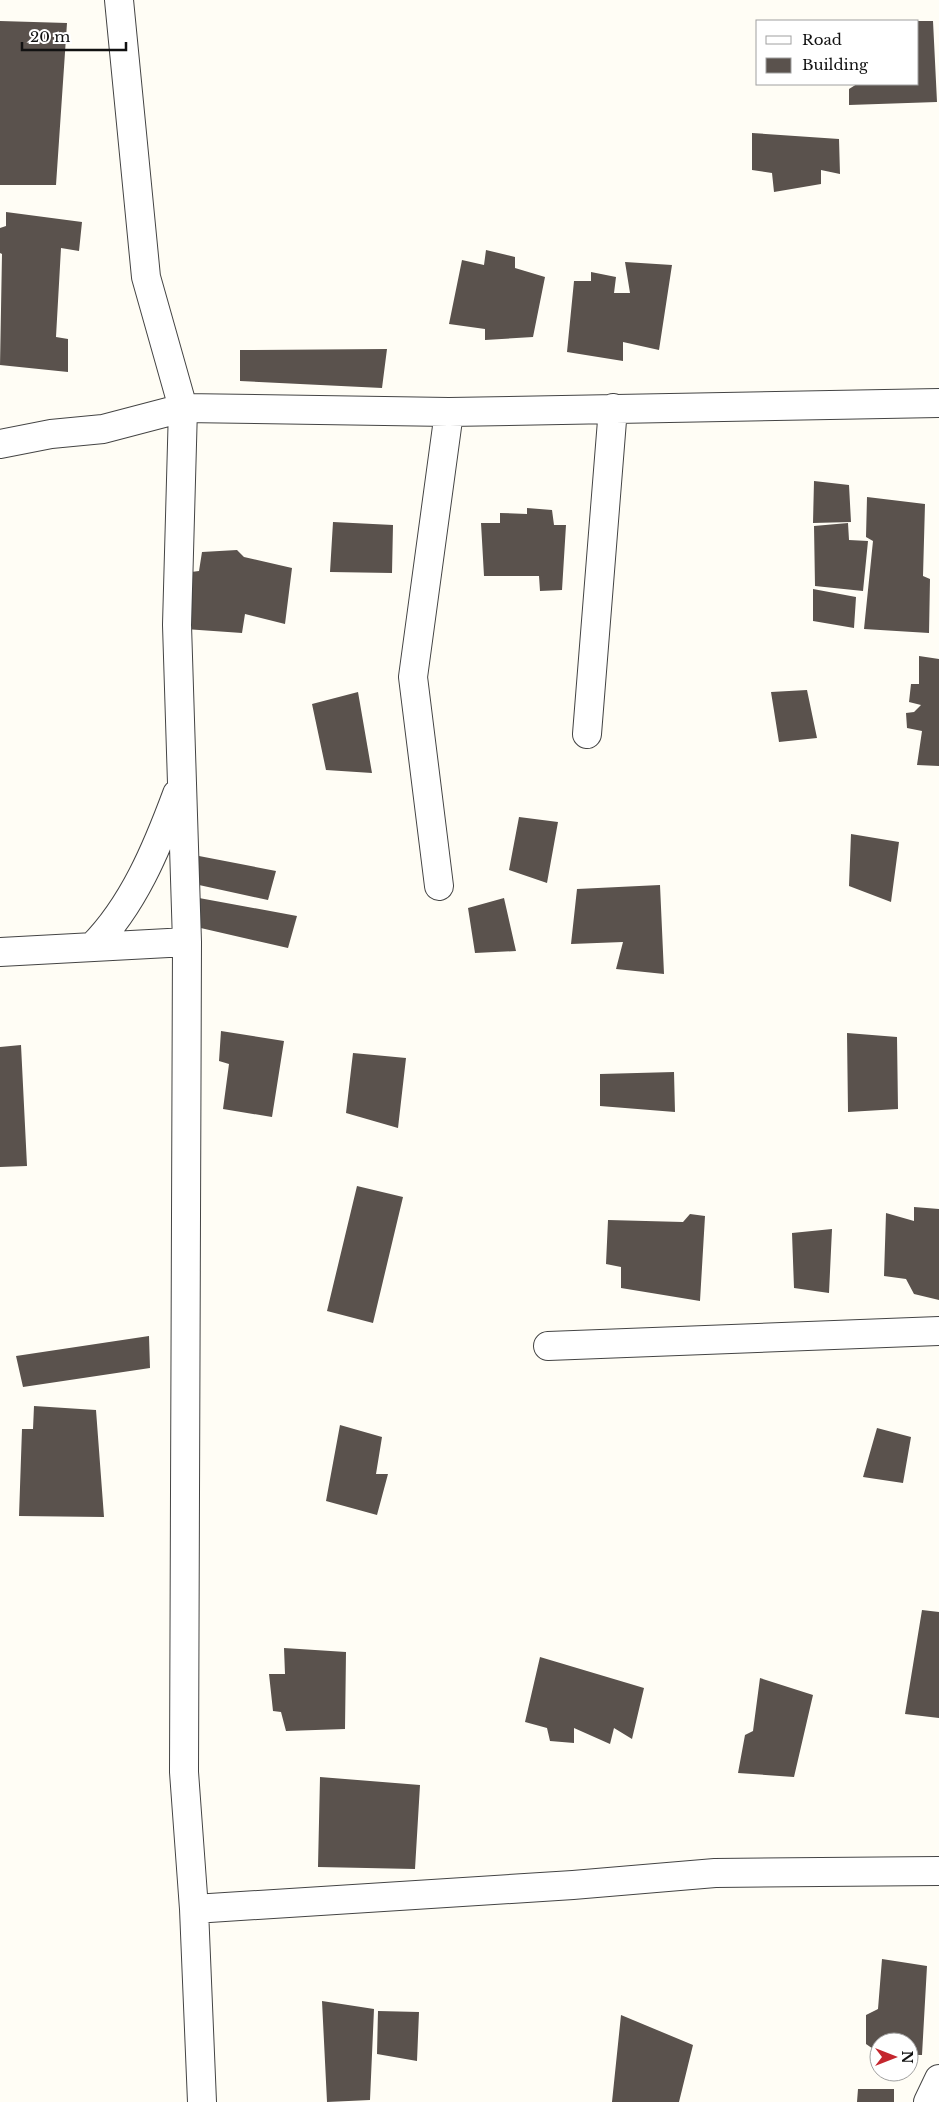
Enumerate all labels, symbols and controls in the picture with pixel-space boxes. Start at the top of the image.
scale bar [22,20,126,52]
legend [756,20,919,85]
text: 20 m [30,27,70,46]
text: Road [802,30,842,49]
text: Building [802,55,869,74]
north arrow [869,2032,919,2082]
text: N [898,2050,916,2064]

